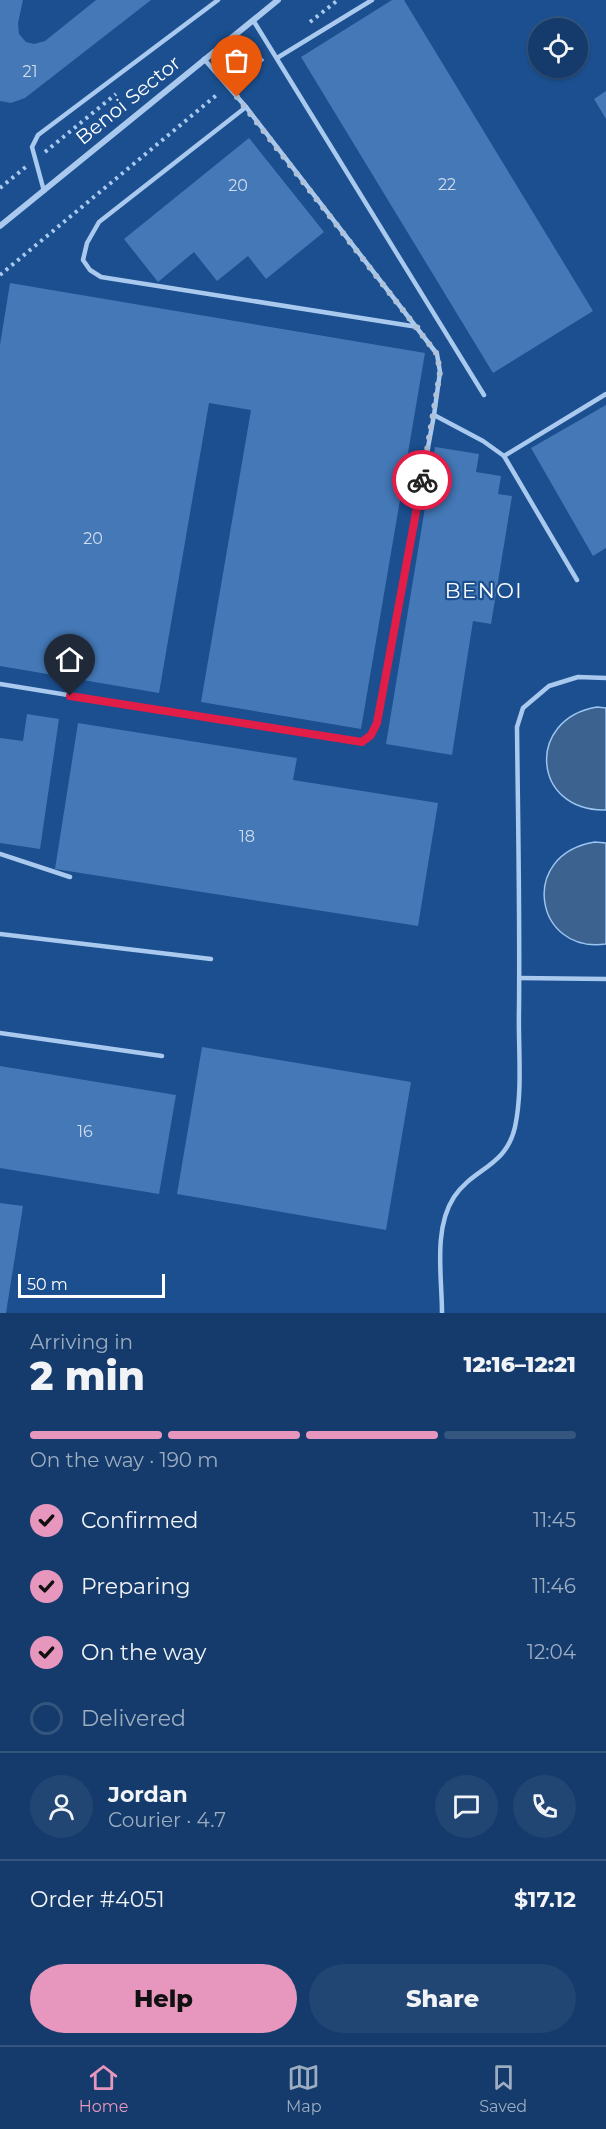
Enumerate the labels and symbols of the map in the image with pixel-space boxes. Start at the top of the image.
pin [211,35,262,97]
street label: Benoi Sector [71,50,185,150]
house number: 21 [23,62,37,81]
house number: 22 [438,175,456,194]
house number: 20 [228,176,248,195]
courier [392,450,452,510]
house number: 20 [83,529,103,548]
district label: BENOI [445,578,523,603]
pin [44,634,95,696]
house number: 18 [239,827,255,846]
house number: 16 [77,1122,93,1141]
scale bar [18,1271,165,1298]

